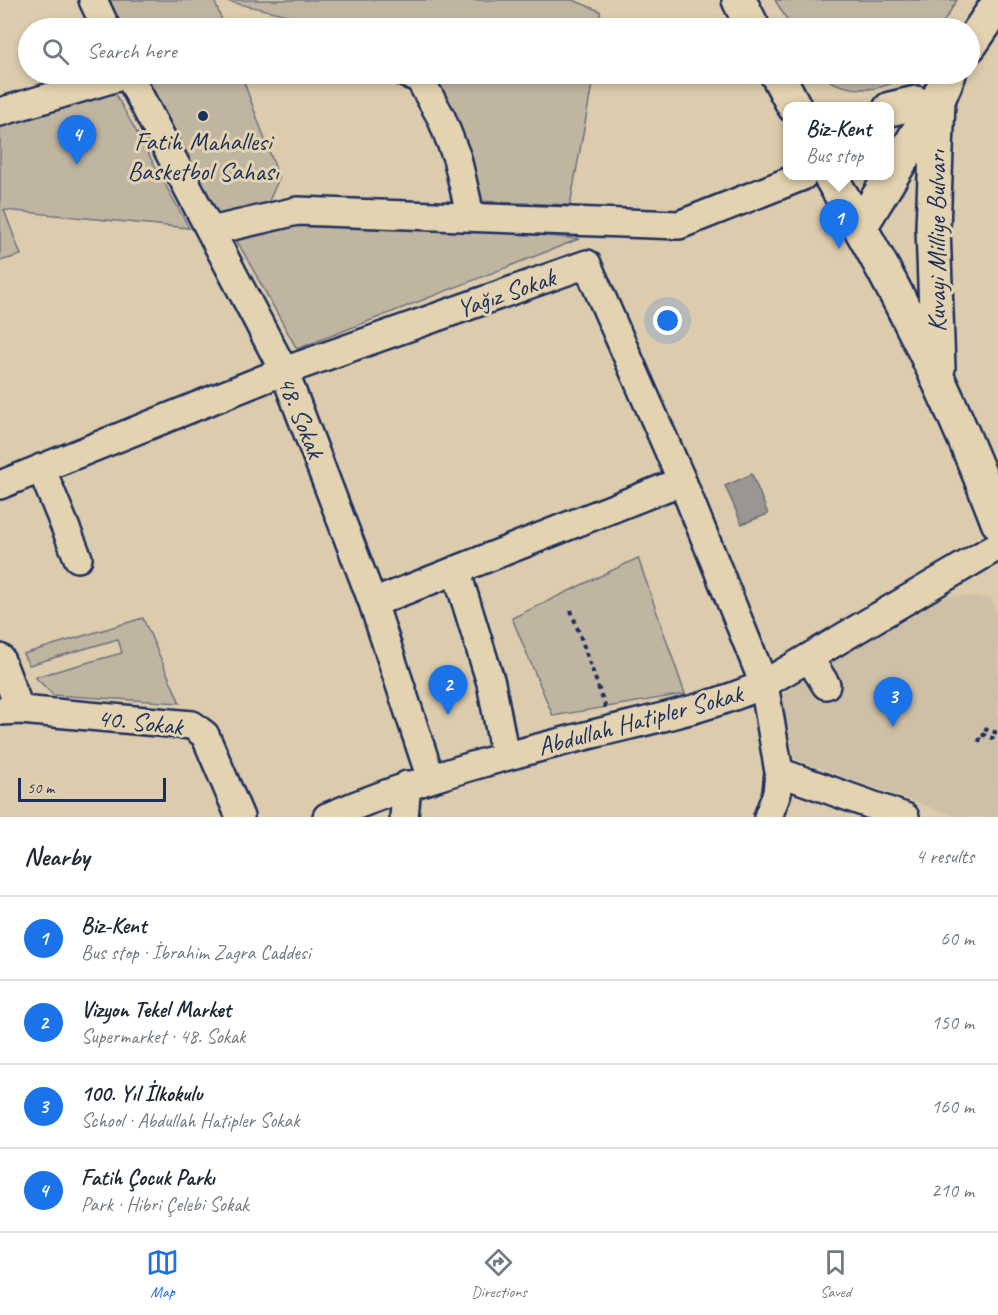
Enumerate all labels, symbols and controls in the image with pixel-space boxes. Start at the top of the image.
search box [18,18,980,84]
icon: search [39,35,72,68]
text: Search here [87,37,177,65]
popup [783,102,894,180]
marker: Fatih Mahallesi Basketbol Sahası [196,109,210,123]
text: Biz-Kent [806,115,871,143]
pin: 4 [58,116,97,165]
place label: Fatih Mahallesi Basketbol Sahası [127,125,280,188]
text: Bus stop [806,143,863,168]
street label: Kuvayi Milliye Bulvarı [920,149,953,332]
pin: 1 [820,200,858,249]
street label: Yağız Sokak [452,260,562,325]
your location [653,306,682,335]
street label: 48. Sokak [270,371,333,464]
pin: 2 [428,666,468,715]
street label: Abdullah Hatipler Sokak [534,676,748,763]
pin: 3 [874,678,912,727]
street label: 40. Sokak [96,701,186,743]
scale bar [18,775,166,802]
text: 50 m [27,778,54,798]
text: Nearby [24,840,89,873]
text: 4 results [915,844,974,869]
text: Biz-Kent [81,912,146,940]
text: 1 [39,926,48,951]
text: 60 m [940,926,974,951]
text: Bus stop · İbrahim Zagra Caddesi [81,940,310,965]
text: Vizyon Tekel Market [81,996,231,1024]
text: 2 [39,1010,48,1035]
text: 150 m [931,1010,974,1035]
text: Supermarket · 48. Sokak [81,1024,245,1049]
text: 100. Yıl İlkokulu [81,1080,202,1108]
text: 3 [39,1094,48,1119]
text: 160 m [931,1094,974,1119]
text: School · Abdullah Hatipler Sokak [81,1108,300,1133]
text: Fatih Çocuk Parkı [81,1164,215,1192]
text: 4 [39,1178,48,1203]
text: 210 m [931,1178,974,1203]
text: Park · Hibri Çelebi Sokak [81,1192,249,1217]
tab: Map [146,1246,179,1302]
tab: Directions [471,1246,527,1302]
tab: Saved [819,1246,852,1302]

